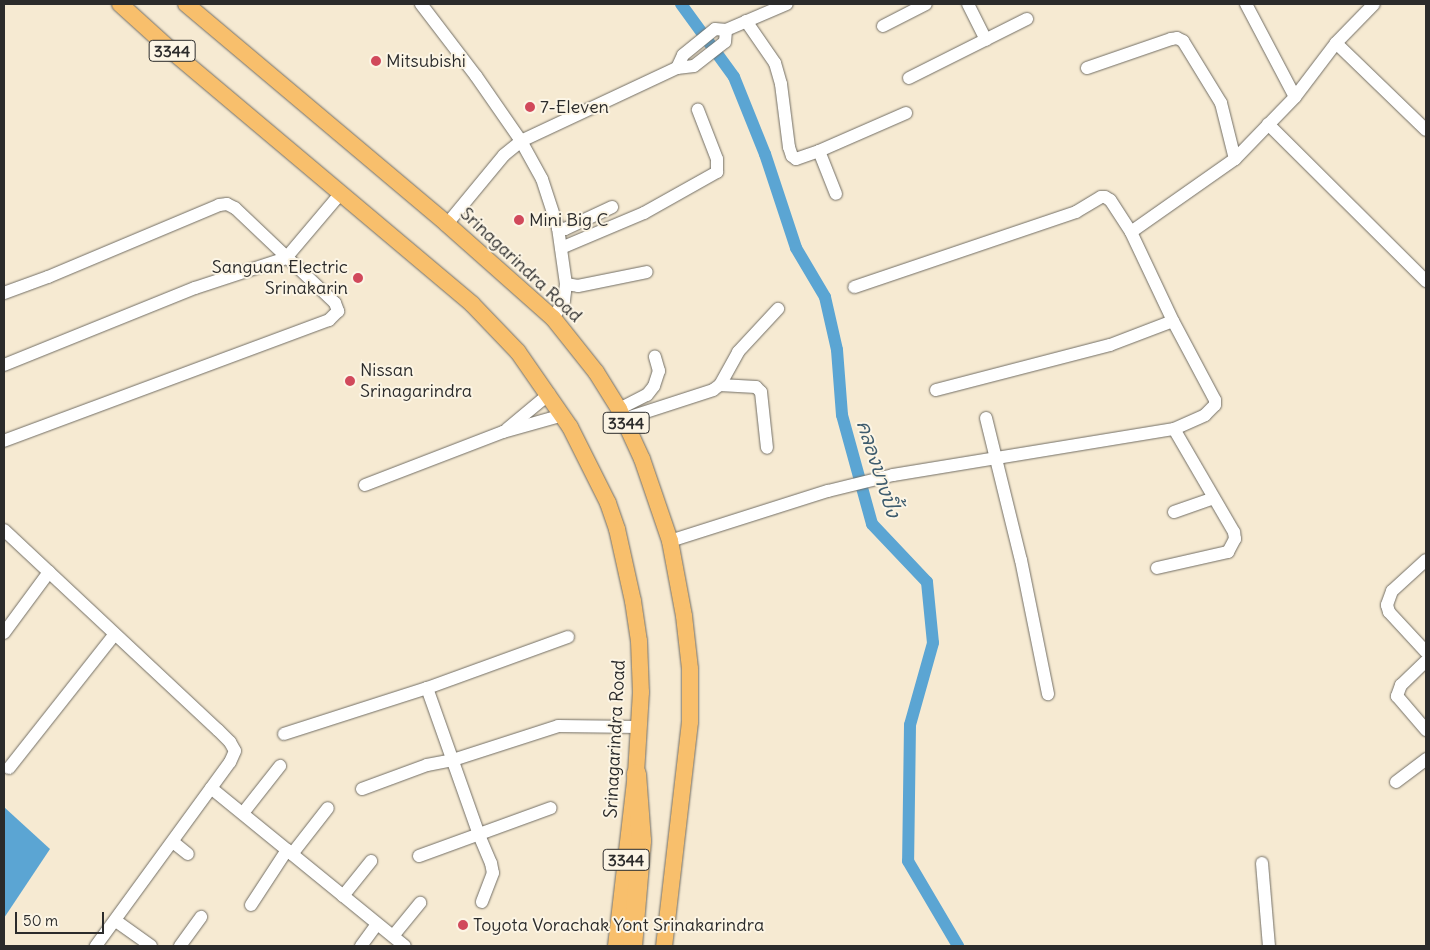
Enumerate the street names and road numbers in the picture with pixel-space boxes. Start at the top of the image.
road number: 3344 [148,37,196,64]
street label: Srinagarindra Road [456,203,586,327]
road number: 3344 [602,409,650,436]
street label: Srinagarindra Road [600,659,630,819]
road number: 3344 [602,846,650,874]

